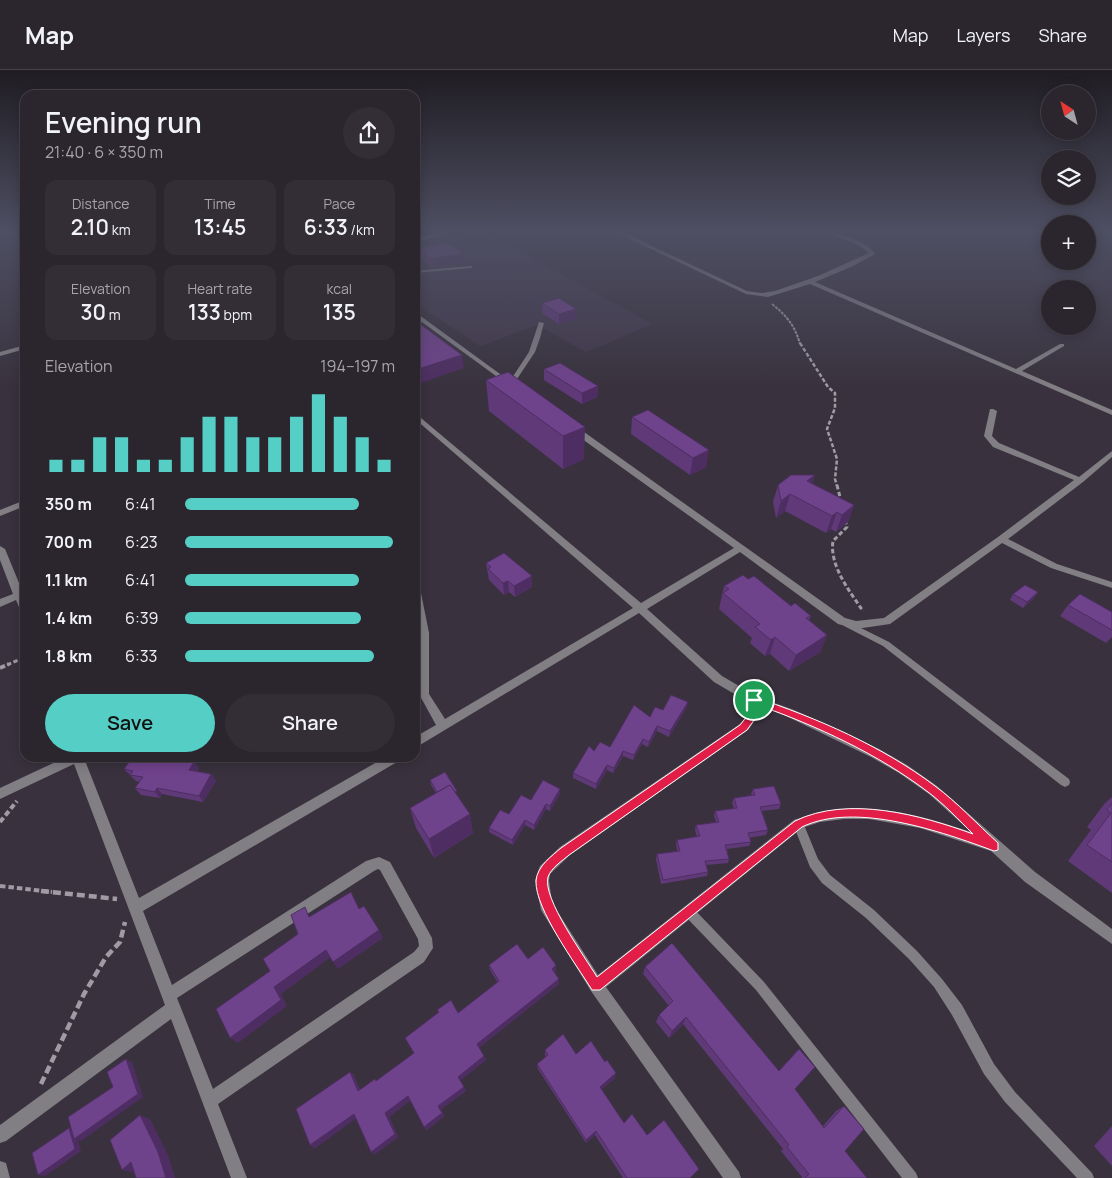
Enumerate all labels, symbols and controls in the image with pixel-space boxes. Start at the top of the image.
text: Map [25,18,74,51]
text: Map [893,23,928,47]
text: Layers [956,23,1010,47]
text: Share [1038,23,1087,47]
north arrow [1041,85,1096,140]
map controls [1041,85,1096,335]
text: Evening run [45,103,202,141]
button: share [343,107,395,159]
text: 21:40 · 6 × 350 m [45,141,163,163]
button: layers [1041,150,1096,205]
text: Distance [72,194,129,213]
text: Time [204,194,236,213]
text: Pace [324,194,355,213]
text: 2.10 [71,213,109,241]
text: 13:45 [194,213,246,241]
text: 6:33 [304,213,348,241]
button: + [1041,215,1096,270]
text: km [109,220,131,239]
text: /km [348,220,375,239]
text: Elevation [71,279,130,298]
text: Heart rate [188,279,252,298]
text: kcal [327,279,352,298]
button: − [1041,280,1096,335]
text: 30 [81,298,106,326]
text: 133 [188,298,221,326]
text: 135 [323,298,356,326]
text: m [106,305,121,324]
text: bpm [221,305,252,324]
text: Elevation [45,355,113,377]
text: 194–197 m [320,355,395,377]
text: 350 m [45,493,92,515]
text: 6:41 [125,493,155,515]
text: 700 m [45,531,92,553]
text: 6:23 [125,531,158,553]
text: 1.1 km [45,569,88,591]
text: 6:41 [125,569,155,591]
text: 1.4 km [45,607,92,629]
text: 6:39 [125,607,159,629]
text: 1.8 km [45,645,92,667]
text: 6:33 [125,645,157,667]
pin [733,679,775,721]
icon: arrive [740,686,768,714]
button: Save [45,694,215,752]
button: Share [225,694,395,752]

